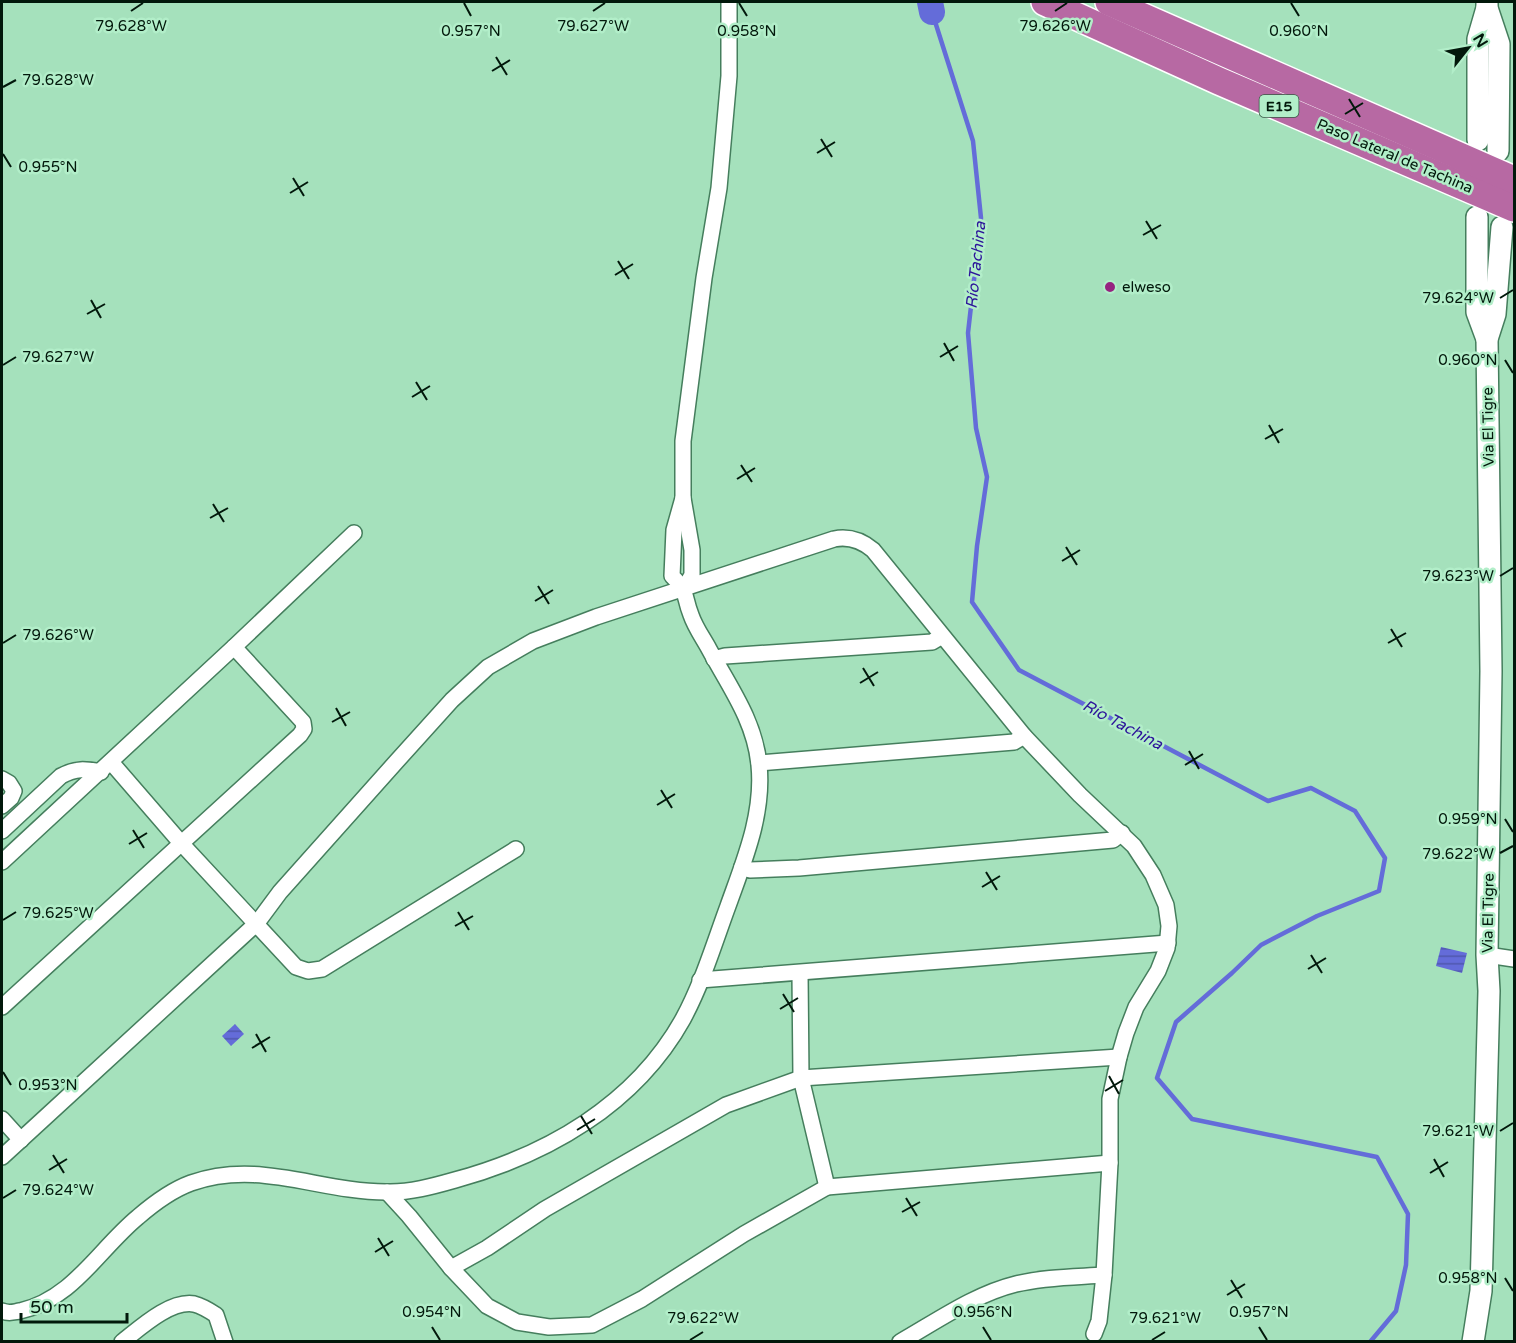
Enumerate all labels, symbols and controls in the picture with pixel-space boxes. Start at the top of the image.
text: 79.628°W [95,17,167,35]
text: 79.627°W [557,17,629,35]
text: 79.626°W [1019,17,1091,35]
north arrow [1438,18,1498,78]
text: 0.957°N [441,22,501,40]
text: 0.958°N [717,22,777,40]
text: 0.960°N [1269,22,1329,40]
text: N [1468,30,1492,51]
text: 79.628°W [22,71,94,89]
road number: E15 [1260,95,1298,117]
street label: Paso Lateral de Tachina [1314,115,1476,197]
text: 0.955°N [19,158,78,176]
water label: Río Tachina [961,219,991,310]
place label: elweso [1122,278,1171,296]
marker: elweso [1103,280,1117,294]
text: 79.624°W [1422,289,1494,307]
text: 79.627°W [22,348,94,366]
text: 0.960°N [1438,351,1498,369]
street label: Via El Tigre [1478,387,1498,467]
text: 79.623°W [1422,567,1494,585]
text: 79.626°W [22,626,94,644]
water label: Río Tachina [1079,695,1167,755]
text: 0.959°N [1438,810,1498,828]
text: 79.622°W [1422,845,1494,863]
street label: Via El Tigre [1478,873,1498,953]
text: 79.625°W [22,904,94,922]
text: 0.953°N [18,1076,78,1094]
text: 79.621°W [1422,1122,1494,1140]
text: 79.624°W [22,1181,94,1199]
text: 0.958°N [1438,1269,1498,1287]
scale bar [21,1286,128,1324]
text: 50 m [30,1296,74,1318]
text: 0.954°N [402,1303,462,1321]
text: 0.956°N [953,1303,1013,1321]
text: 0.957°N [1229,1303,1289,1321]
text: 79.622°W [667,1309,739,1327]
text: 79.621°W [1129,1309,1201,1327]

